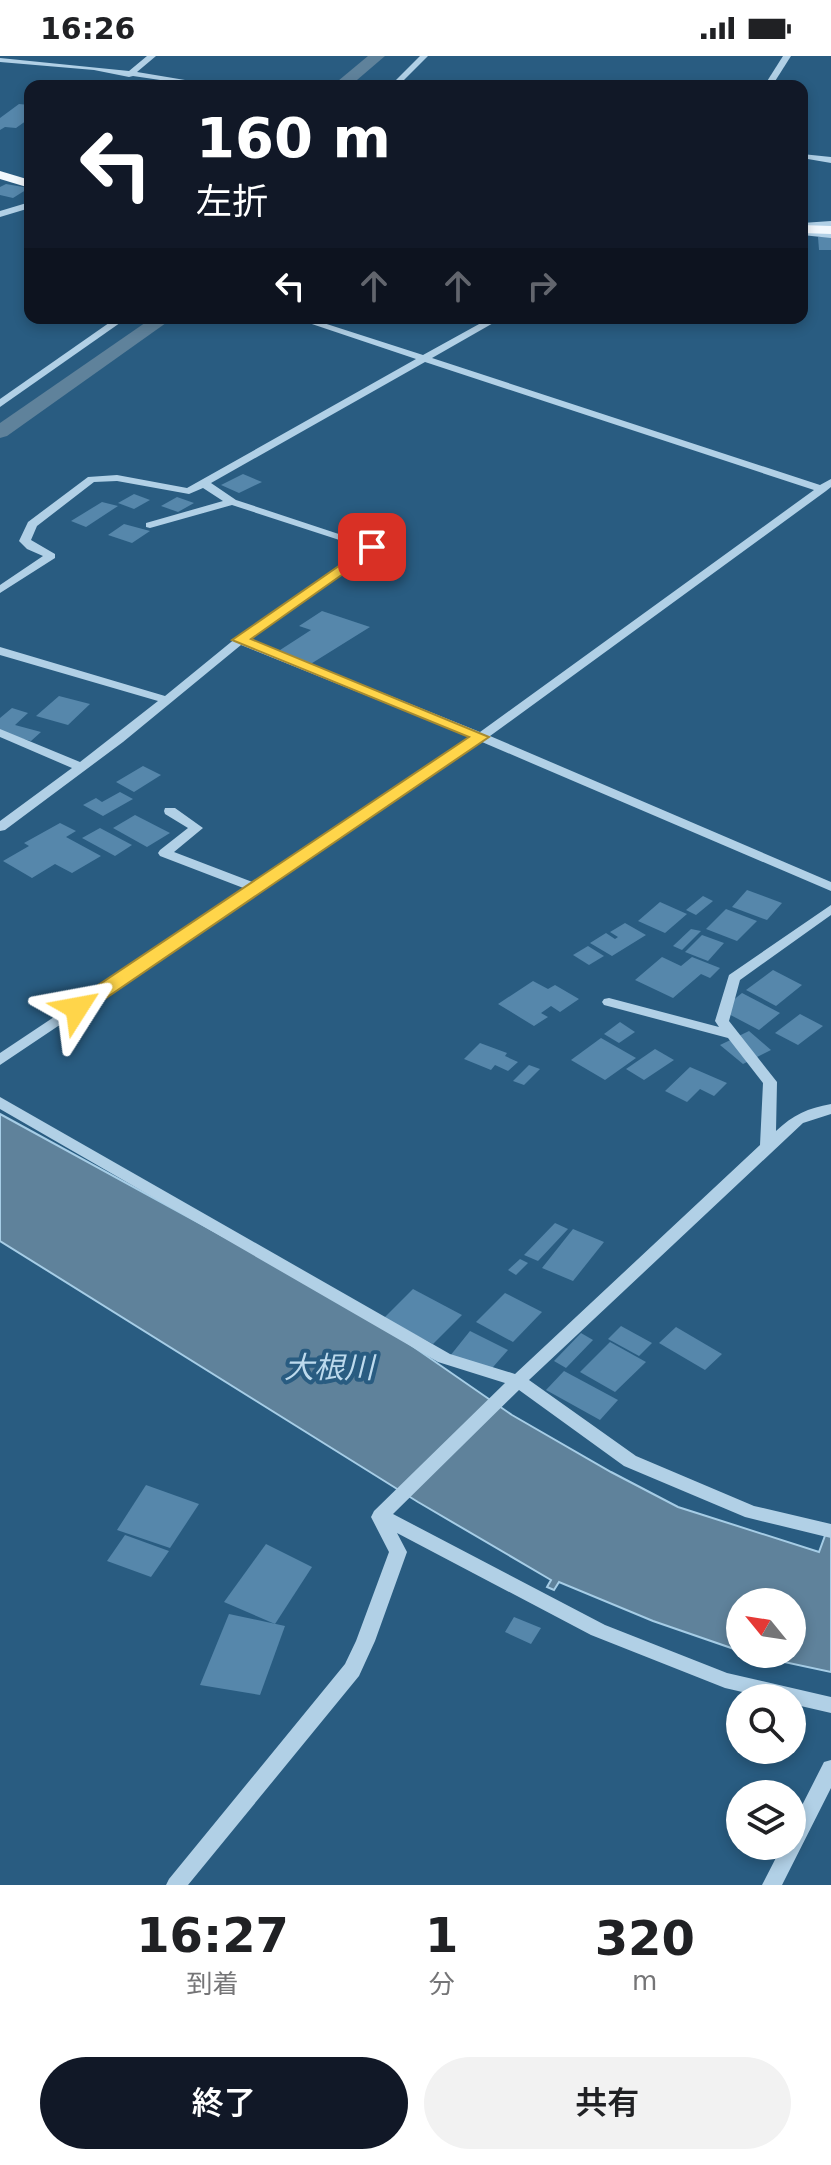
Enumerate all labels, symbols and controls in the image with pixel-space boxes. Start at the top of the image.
text: 16:26 [40,11,136,46]
text: 160 m [196,105,391,170]
icon: left [64,112,168,216]
text: 左折 [196,181,268,222]
icon: left [268,264,312,308]
icon: ahead [352,264,396,308]
icon: ahead [436,264,480,308]
icon: right [520,264,564,308]
pin [338,513,406,581]
icon: arrive [350,525,394,569]
position arrow [35,966,119,1050]
water label: 大根川 [284,1350,377,1385]
north arrow [726,1588,806,1668]
map controls [726,1588,806,1860]
button: search [726,1684,806,1764]
button: layers [726,1780,806,1860]
text: 16:27 [136,1907,289,1963]
text: 1 [425,1907,458,1963]
text: 320 [595,1910,695,1966]
text: m [632,1966,657,1996]
text: 到着 [187,1969,239,1999]
text: 分 [429,1969,455,1999]
button: 終了 [40,2057,408,2149]
button: 共有 [424,2057,791,2149]

